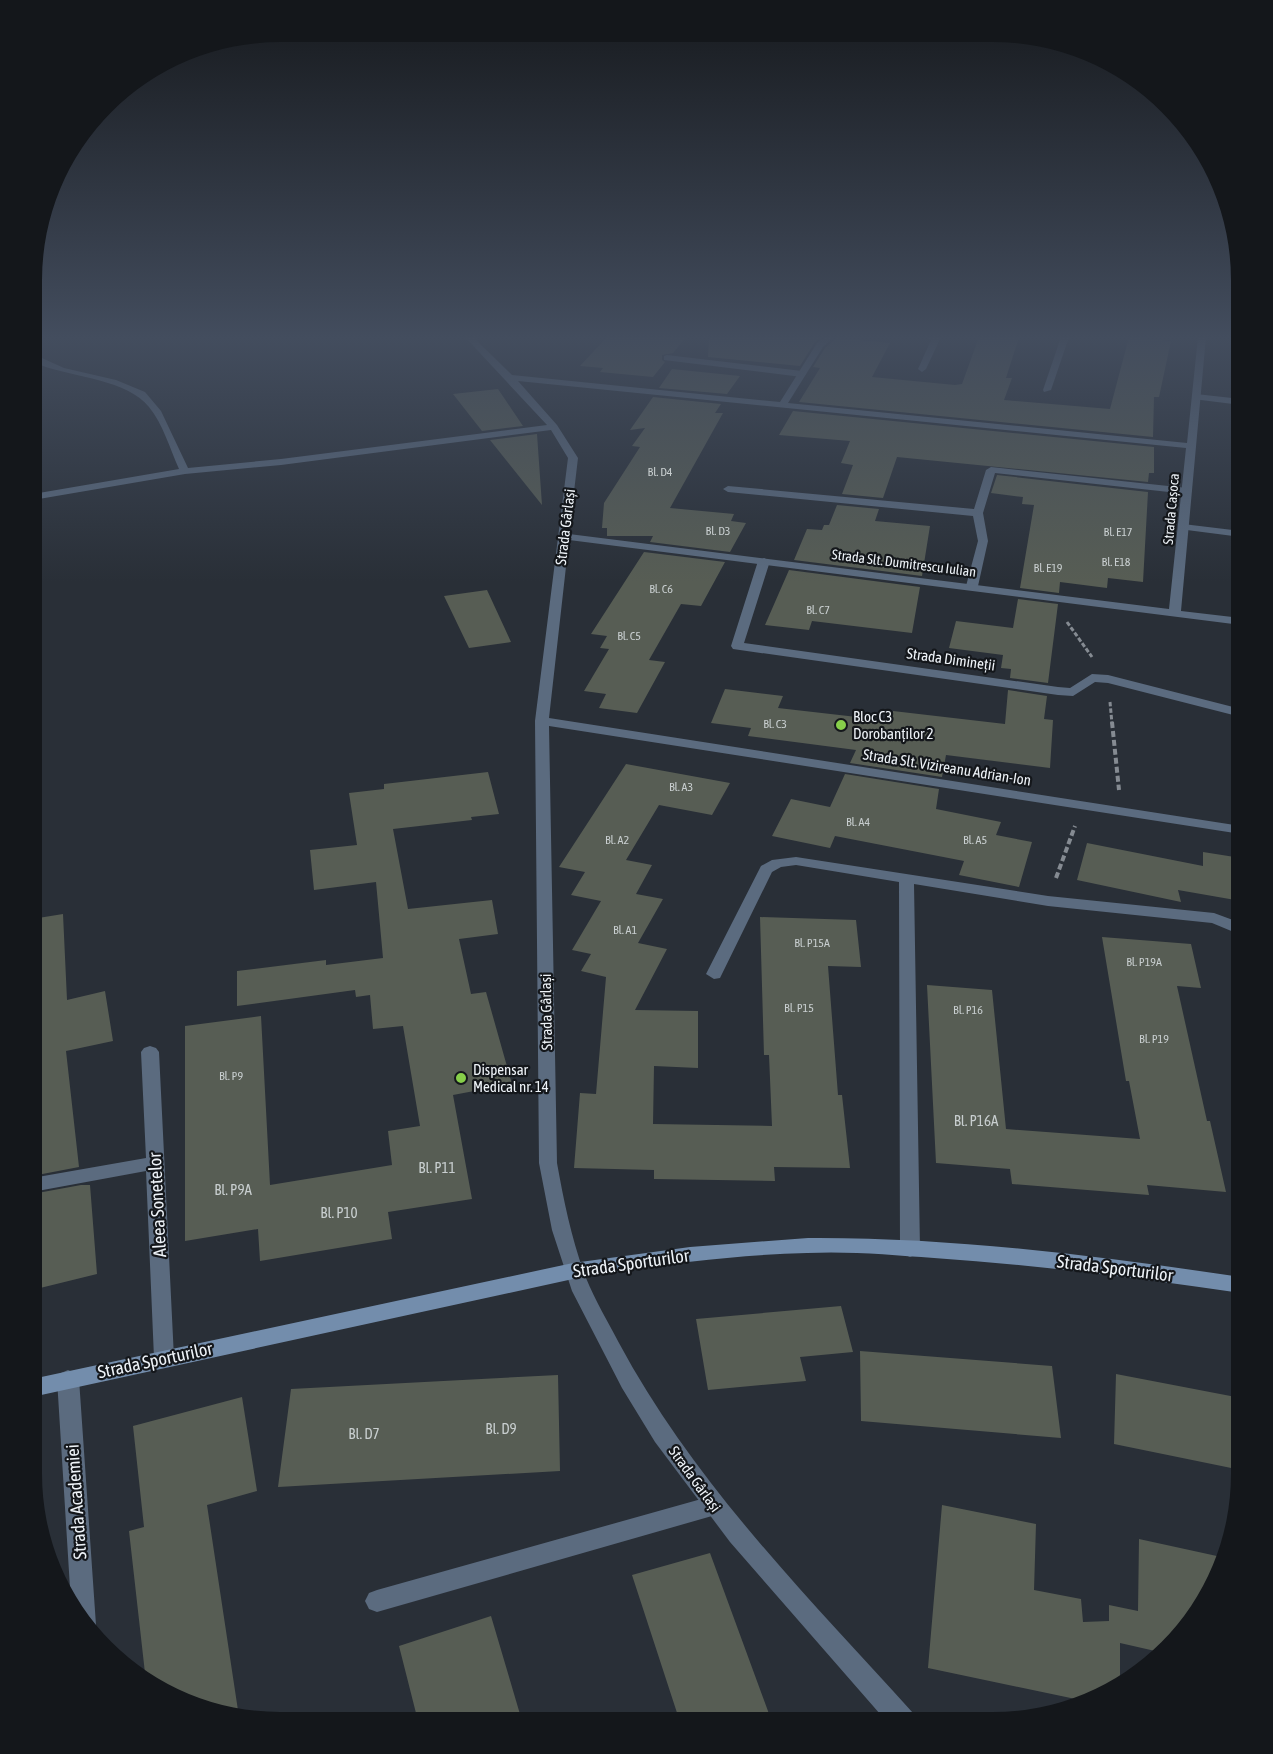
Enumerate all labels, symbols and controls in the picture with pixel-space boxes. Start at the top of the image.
house number: Bl. D4 [647,465,673,479]
street label: Strada Cașoca [1160,473,1182,545]
street label: Strada Gârlași [552,488,578,566]
house number: Bl. D3 [705,524,731,538]
house number: Bl. E17 [1103,525,1133,539]
street label: Strada Slt. Dumitrescu Iulian [831,546,977,580]
house number: Bl. E18 [1101,555,1131,569]
house number: Bl. E19 [1033,561,1063,575]
house number: Bl. C6 [649,582,673,596]
house number: Bl. C7 [806,603,830,617]
house number: Bl. C5 [617,629,641,643]
street label: Strada Dimineții [906,644,996,674]
place label: Bloc C3 Dorobanților 2 [853,708,933,742]
house number: Bl. C3 [763,717,787,731]
marker: Bloc C3 Dorobanților 2 [834,718,848,732]
street label: Strada Slt. Vizireanu Adrian-Ion [862,745,1032,789]
house number: Bl. A3 [669,780,693,794]
house number: Bl. A4 [846,815,870,829]
house number: Bl. A2 [605,833,629,847]
house number: Bl. A5 [963,833,987,847]
house number: Bl. A1 [613,923,637,937]
house number: Bl. P15A [794,936,830,950]
house number: Bl. P19A [1126,955,1162,969]
street label: Strada Gârlași [537,973,555,1051]
house number: Bl. P15 [784,1001,814,1015]
house number: Bl. P16 [953,1003,983,1017]
house number: Bl. P19 [1139,1032,1169,1046]
place label: Dispensar Medical nr. 14 [473,1061,549,1095]
house number: Bl. P9 [219,1069,243,1083]
marker: Dispensar Medical nr. 14 [454,1071,468,1085]
house number: Bl. P16A [954,1112,999,1129]
street label: Aleea Sonetelor [144,1151,170,1258]
house number: Bl. P11 [418,1159,456,1176]
house number: Bl. P9A [214,1181,252,1198]
house number: Bl. P10 [320,1204,358,1221]
street label: Strada Sporturilor [572,1244,691,1282]
street label: Strada Sporturilor [1056,1250,1175,1286]
street label: Strada Sporturilor [96,1337,215,1382]
house number: Bl. D9 [485,1420,517,1437]
house number: Bl. D7 [348,1425,380,1442]
street label: Strada Gârlași [666,1443,724,1515]
street label: Strada Academiei [62,1444,90,1560]

